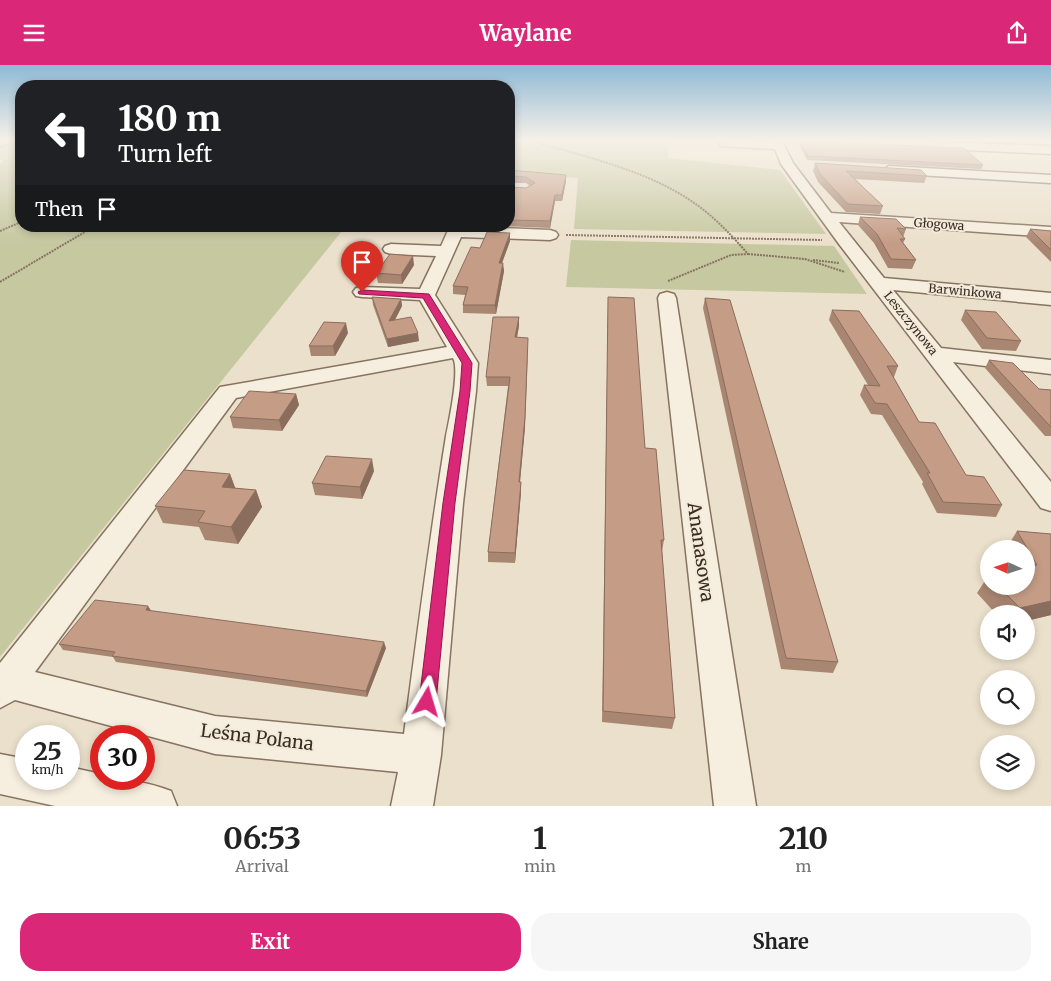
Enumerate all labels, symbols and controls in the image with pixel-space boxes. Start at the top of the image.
icon: menu [20,19,48,47]
text: Waylane [479,19,572,47]
icon: share [1003,19,1031,47]
text: 180 m [118,97,221,141]
icon: left [35,100,100,165]
text: Turn left [118,140,212,168]
icon: arrive [93,195,121,223]
text: Then [35,197,83,221]
street label: Głogowa [913,215,965,233]
pin [341,241,383,292]
icon: arrive [348,248,376,276]
street label: Barwinkowa [928,280,1003,302]
street label: Leszczynowa [881,288,942,358]
street label: Ananasowa [683,500,719,604]
north arrow [980,540,1035,595]
map controls [980,540,1035,790]
button: sound [980,605,1035,660]
button: search [980,670,1035,725]
position arrow [400,675,452,727]
street label: Leśna Polana [199,719,315,755]
speed limit sign: 30 [90,725,155,790]
text: 25 [33,735,62,767]
button: layers [980,735,1035,790]
text: km/h [32,762,63,777]
text: 06:53 [223,819,301,857]
text: 1 [533,819,547,857]
text: 210 [779,819,828,857]
text: Arrival [235,856,289,876]
text: min [524,856,556,876]
text: m [795,856,811,876]
button: Exit [20,913,521,971]
button: Share [531,913,1031,971]

